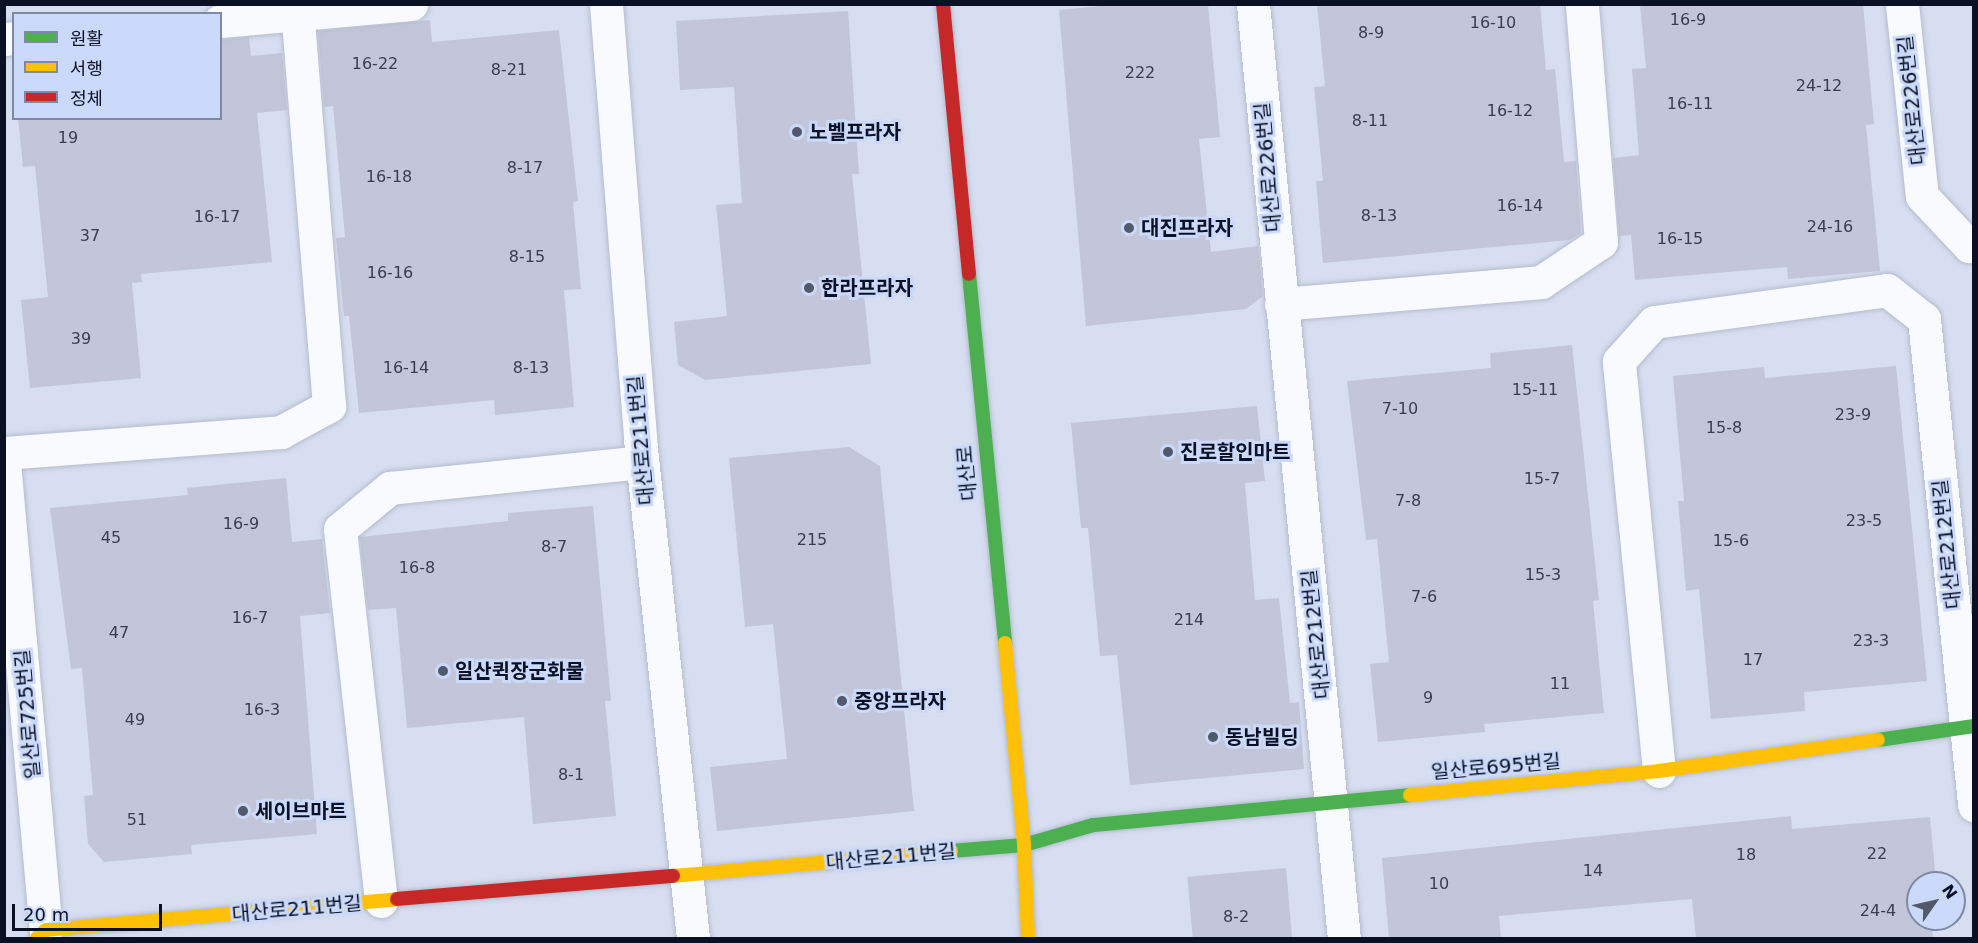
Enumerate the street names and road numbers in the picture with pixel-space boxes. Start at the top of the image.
street label: 대산로226번길 [1893,34,1931,166]
street label: 대산로226번길 [1250,101,1286,233]
street label: 대산로211번길 [623,374,659,506]
street label: 대산로 [953,444,981,502]
street label: 대산로212번길 [1928,478,1966,610]
street label: 대산로212번길 [1297,568,1335,700]
street label: 일산로725번길 [10,648,46,780]
street label: 일산로695번길 [1430,749,1562,785]
street label: 대산로211번길 [825,839,957,875]
street label: 대산로211번길 [231,891,363,927]

